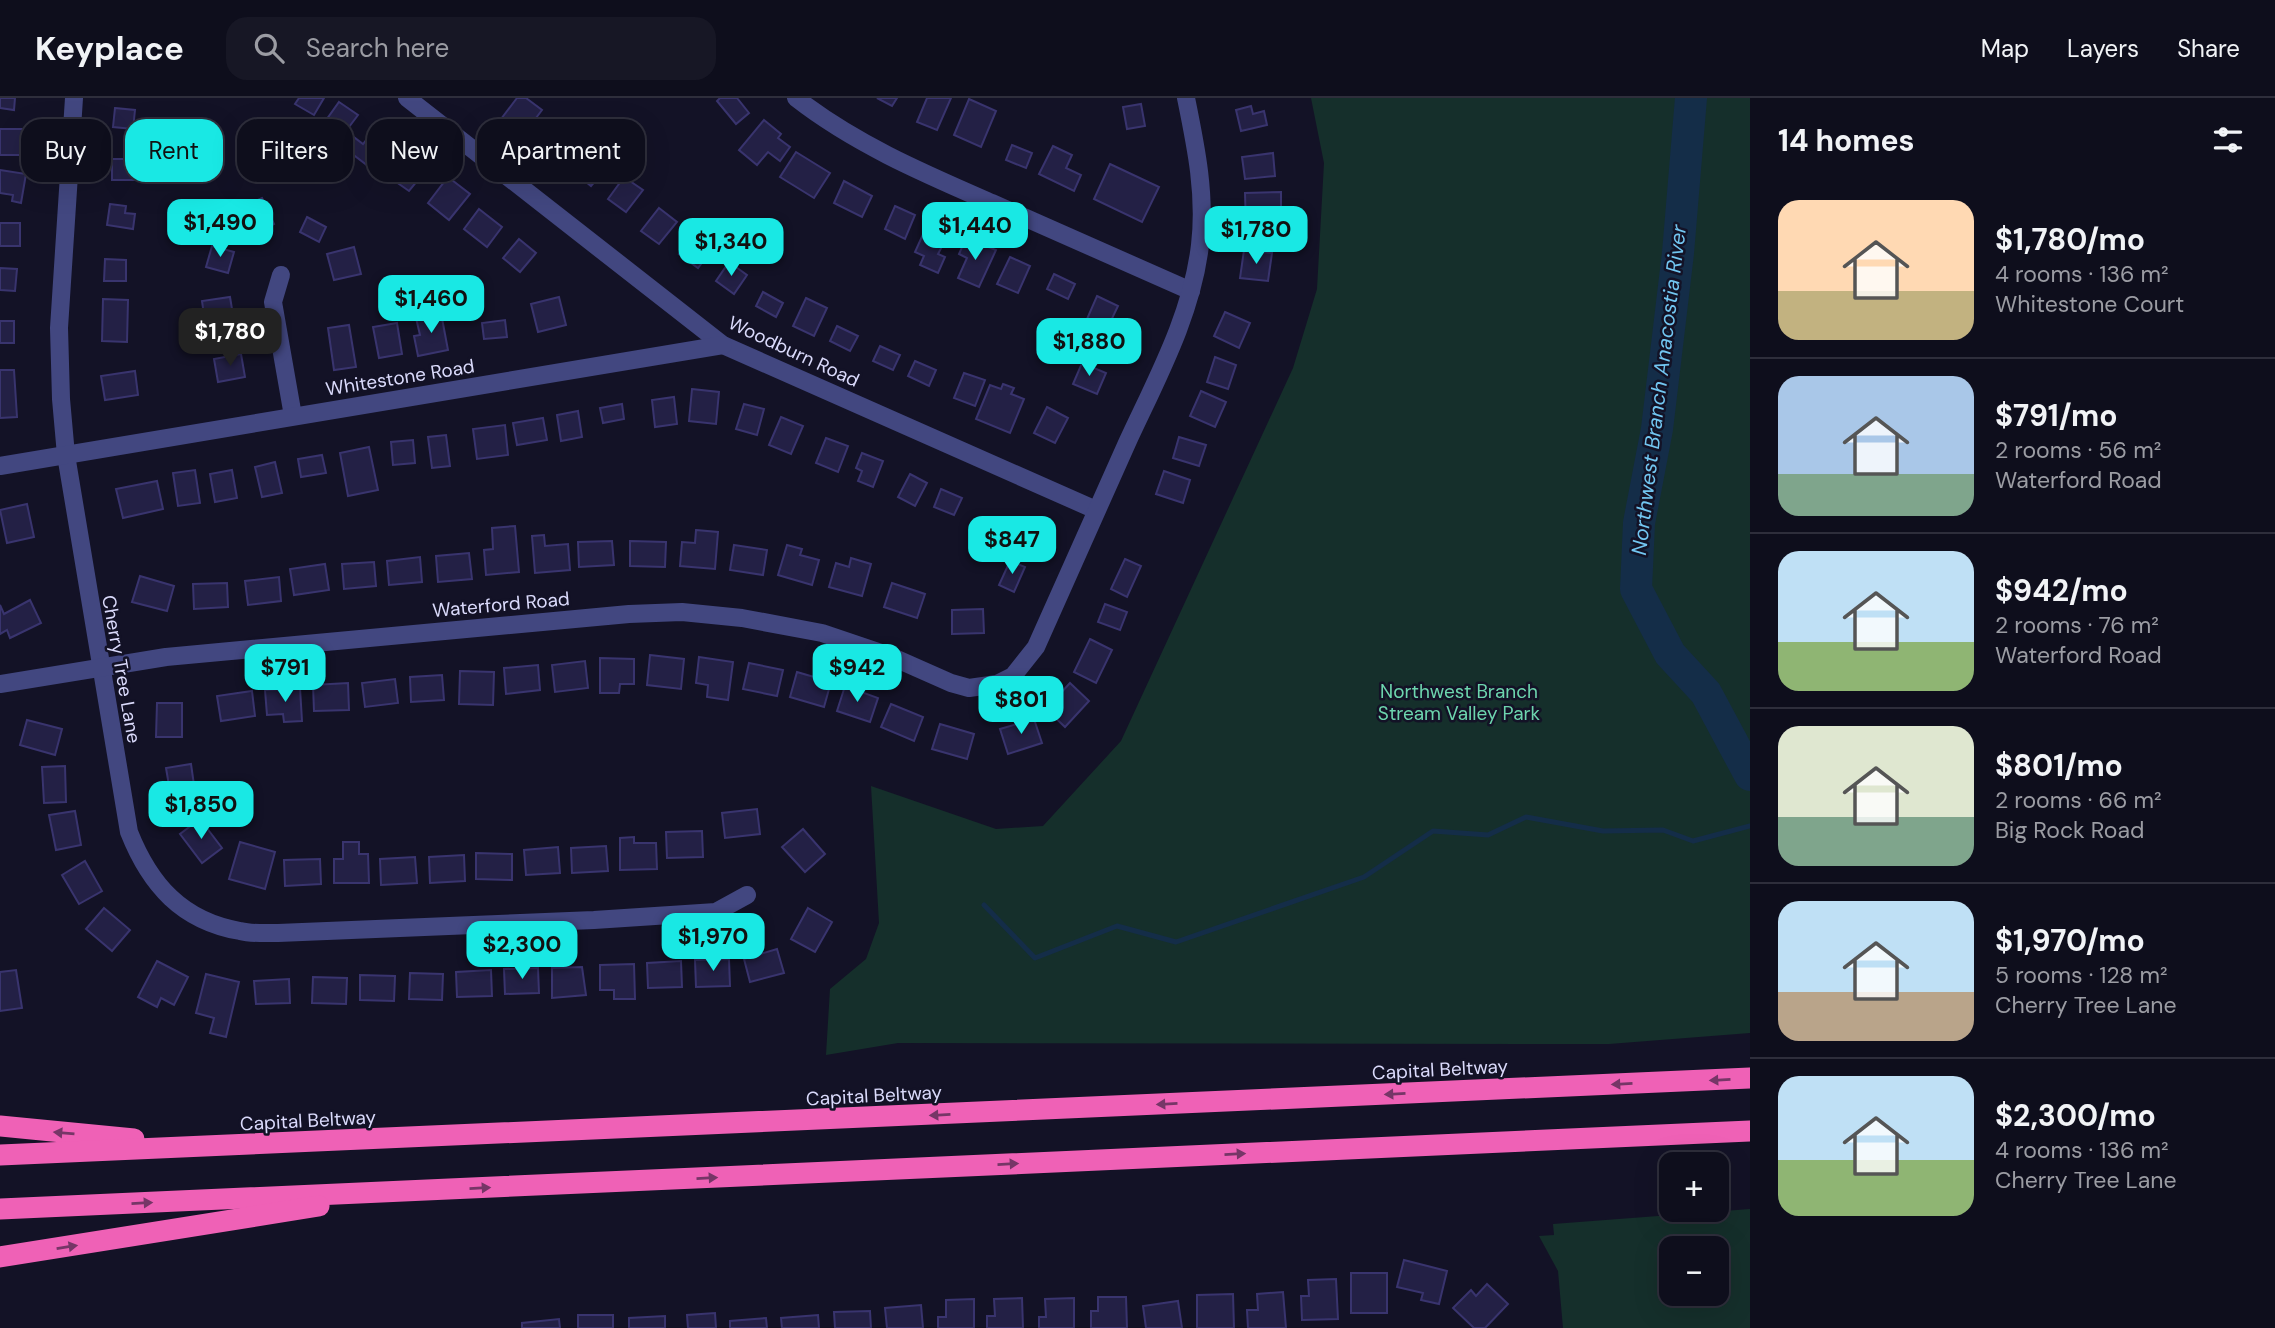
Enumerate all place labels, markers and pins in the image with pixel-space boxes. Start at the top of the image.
pin: $1,490 [163,200,277,259]
pin: $1,440 [918,202,1032,262]
pin: $1,780 [1199,206,1313,266]
pin: $1,340 [674,218,788,278]
pin: $1,460 [374,275,488,335]
pin: $1,780 [173,308,287,368]
pin: $1,880 [1032,318,1146,378]
pin: $847 [971,517,1053,576]
pin: $791 [244,644,326,704]
pin: $942 [816,644,898,704]
pin: $801 [980,676,1062,736]
pin: $1,850 [144,782,258,841]
pin: $1,970 [656,914,770,973]
pin: $2,300 [465,922,579,981]

